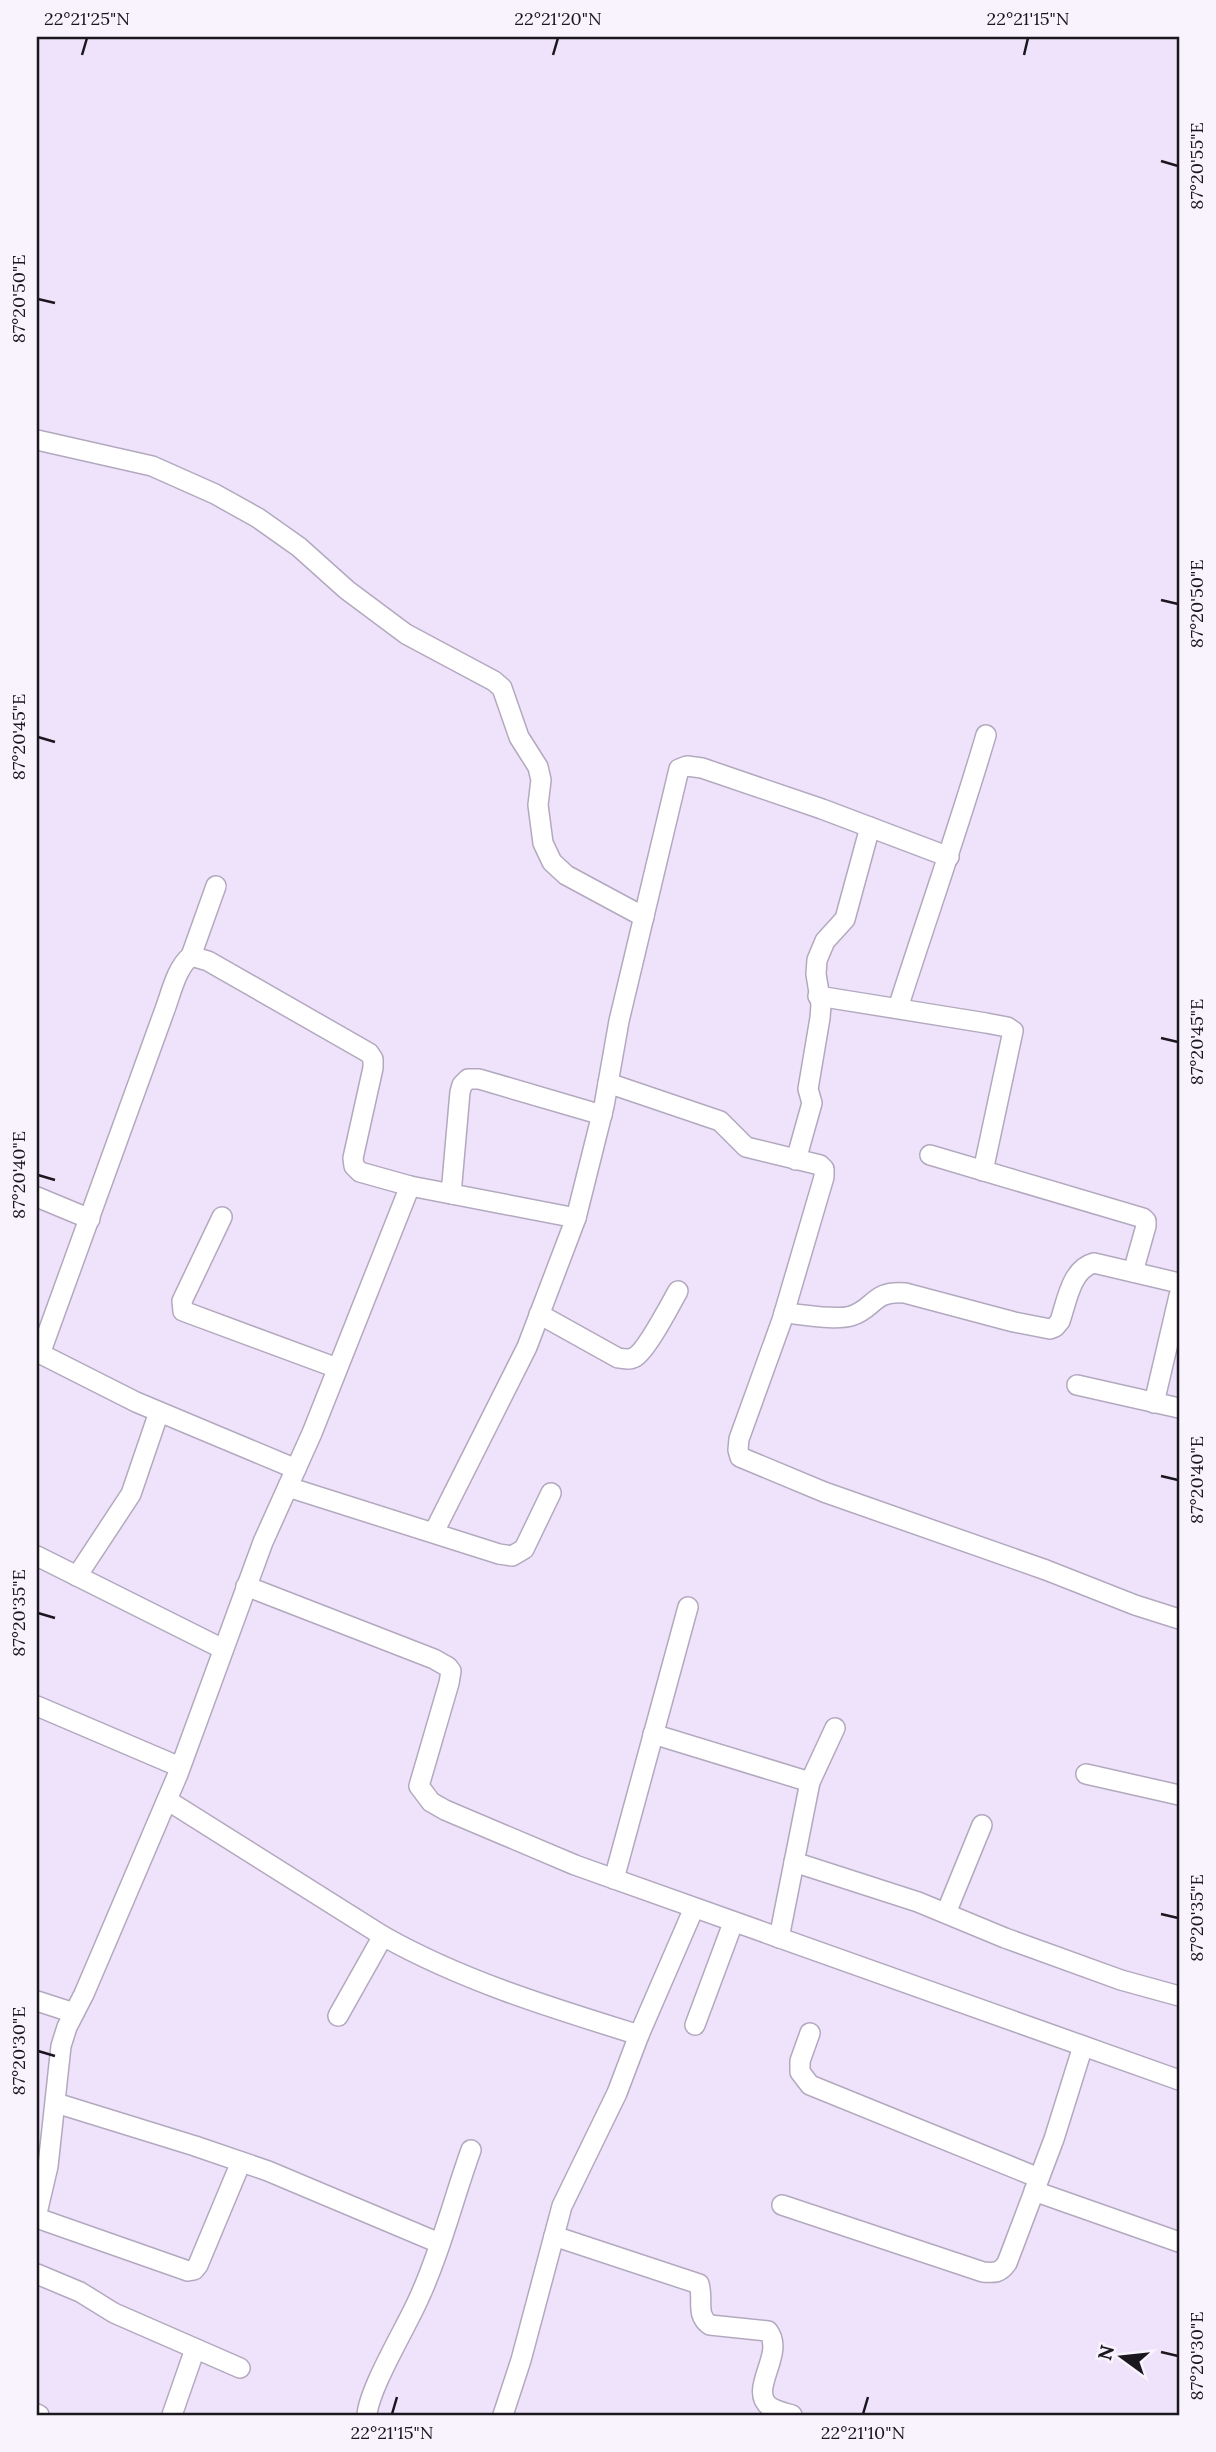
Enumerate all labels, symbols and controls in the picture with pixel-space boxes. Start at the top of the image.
text: 22°21'25"N [44,7,130,30]
text: 22°21'20"N [514,7,602,30]
text: 22°21'15"N [987,7,1069,30]
text: 87°20'55"E [1185,122,1208,210]
text: 87°20'50"E [7,255,30,343]
text: 87°20'50"E [1185,560,1208,648]
text: 87°20'45"E [7,694,30,780]
text: 87°20'45"E [1185,999,1208,1085]
text: 87°20'40"E [7,1131,30,1219]
text: 87°20'40"E [1185,1436,1208,1524]
text: 87°20'35"E [7,1569,30,1657]
text: 87°20'35"E [1185,1874,1208,1962]
text: 87°20'30"E [7,2007,30,2095]
text: 87°20'30"E [1185,2312,1208,2400]
north arrow [1086,2322,1156,2392]
text: N [1092,2342,1119,2363]
text: 22°21'15"N [351,2421,433,2444]
text: 22°21'10"N [821,2421,905,2444]

